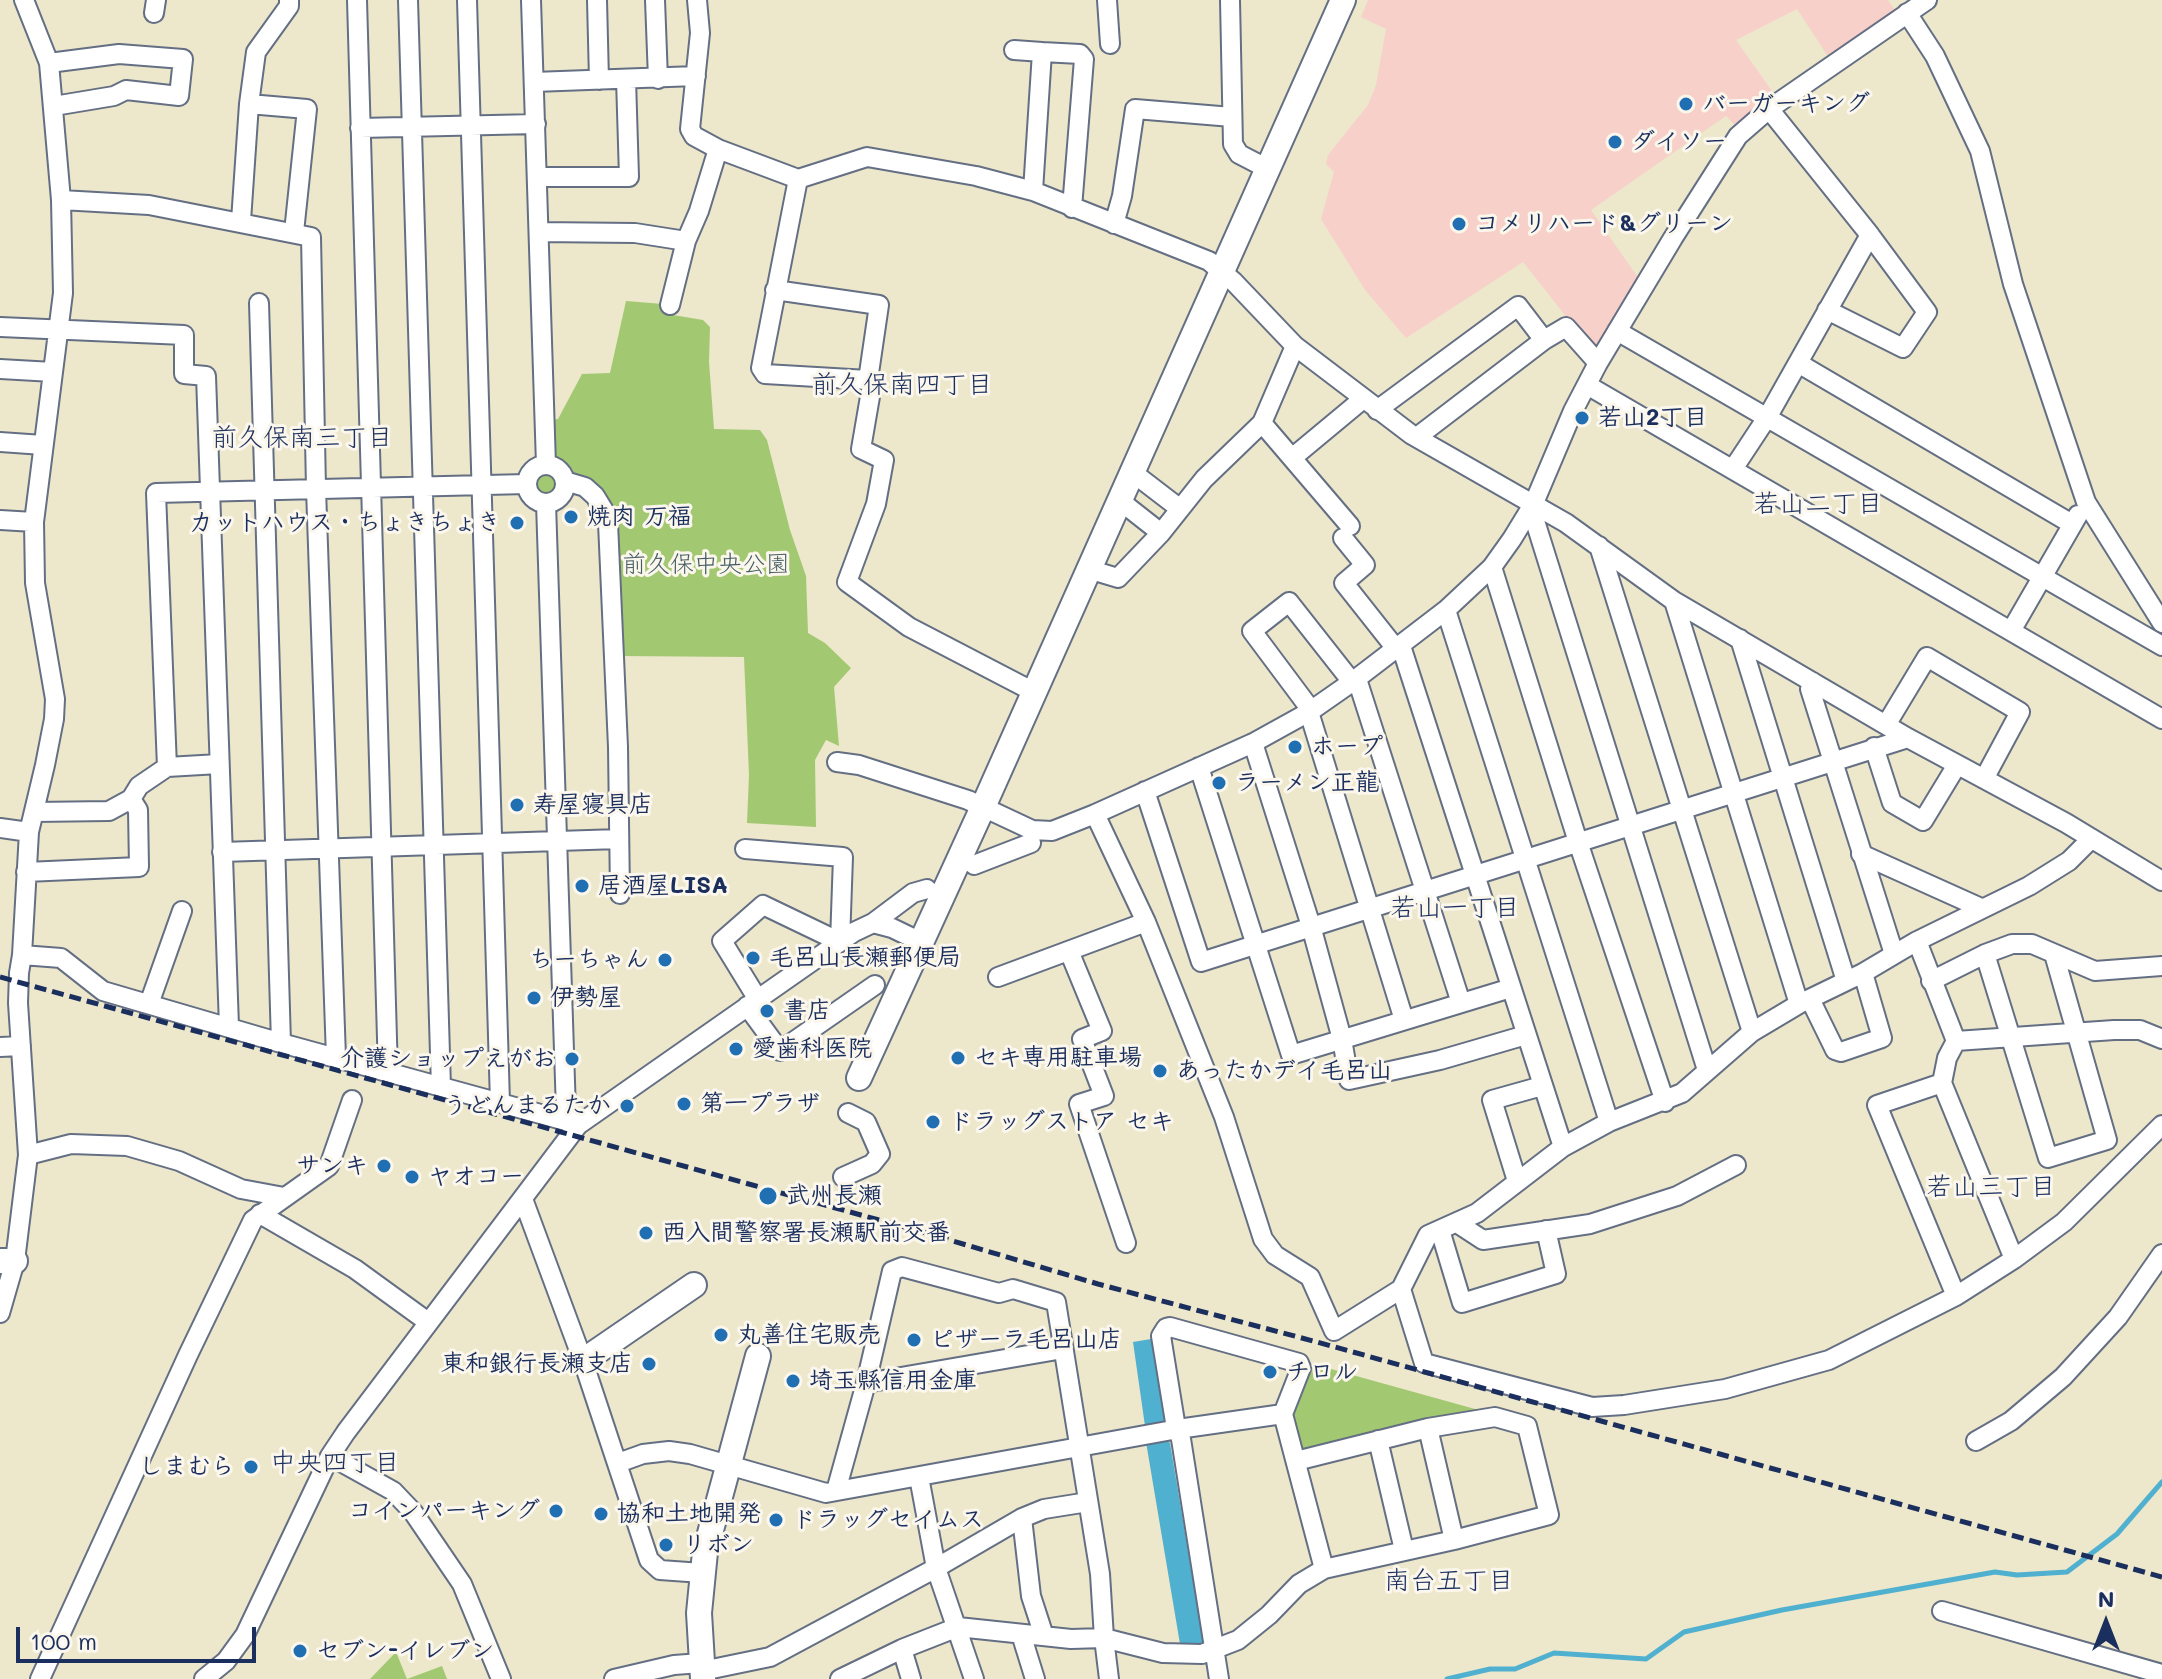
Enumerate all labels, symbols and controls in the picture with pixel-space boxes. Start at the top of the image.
place label: バーガーキング [1702,90,1870,118]
marker: バーガーキング [1677,95,1695,113]
place label: ダイソー [1631,128,1727,156]
marker: ダイソー [1606,133,1624,151]
place label: コメリハード&グリーン [1475,210,1733,238]
marker: コメリハード&グリーン [1450,215,1468,233]
district label: 前久保南四丁目 [811,369,993,401]
place label: 若山2丁目 [1598,404,1707,432]
marker: 若山2丁目 [1573,409,1591,427]
district label: 前久保南三丁目 [211,422,393,454]
district label: 若山二丁目 [1753,488,1883,520]
place label: 焼肉 万福 [587,503,692,531]
marker: 焼肉 万福 [562,508,580,526]
place label: カットハウス・ちょきちょき [189,509,501,537]
marker: カットハウス・ちょきちょき [508,514,526,532]
park label: 前久保中央公園 [622,551,790,579]
place label: ホープ [1311,733,1383,761]
marker: ホープ [1286,738,1304,756]
place label: ラーメン正龍 [1235,769,1379,797]
marker: ラーメン正龍 [1210,774,1228,792]
place label: 寿屋寝具店 [533,791,653,819]
marker: 寿屋寝具店 [508,796,526,814]
place label: 居酒屋LISA [598,872,728,900]
marker: 居酒屋LISA [573,877,591,895]
district label: 若山一丁目 [1390,892,1520,924]
place label: 毛呂山長瀬郵便局 [769,944,961,972]
place label: ちーちゃん [529,946,649,974]
marker: 毛呂山長瀬郵便局 [744,949,762,967]
marker: ちーちゃん [656,951,674,969]
place label: 伊勢屋 [550,984,622,1012]
marker: 伊勢屋 [525,989,543,1007]
place label: 書店 [783,997,831,1025]
marker: 書店 [758,1002,776,1020]
place label: 愛歯科医院 [752,1035,872,1063]
marker: 愛歯科医院 [727,1040,745,1058]
place label: セキ専用駐車場 [974,1044,1142,1072]
place label: 介護ショップえがお [340,1045,556,1073]
marker: セキ専用駐車場 [949,1049,967,1067]
marker: 介護ショップえがお [563,1050,581,1068]
place label: あったかデイ毛呂山 [1176,1057,1392,1085]
marker: あったかデイ毛呂山 [1151,1062,1169,1080]
place label: 第一プラザ [700,1090,820,1118]
place label: うどんまるたか [443,1092,611,1120]
marker: 第一プラザ [675,1095,693,1113]
marker: うどんまるたか [618,1097,636,1115]
place label: ドラッグストア セキ [949,1108,1174,1136]
marker: ドラッグストア セキ [924,1113,942,1131]
place label: サンキ [296,1152,368,1180]
marker: サンキ [375,1157,393,1175]
place label: ヤオコー [428,1163,524,1191]
marker: ヤオコー [403,1168,421,1186]
district label: 若山三丁目 [1926,1171,2056,1203]
place label: 武州長瀬 [786,1182,882,1210]
marker: 武州長瀬 [757,1185,779,1207]
place label: 西入間警察署長瀬駅前交番 [662,1219,950,1247]
marker: 西入間警察署長瀬駅前交番 [637,1224,655,1242]
place label: 丸善住宅販売 [737,1321,881,1349]
marker: 丸善住宅販売 [712,1326,730,1344]
place label: ピザーラ毛呂山店 [930,1326,1122,1354]
marker: ピザーラ毛呂山店 [905,1331,923,1349]
place label: 東和銀行長瀬支店 [441,1350,633,1378]
marker: 東和銀行長瀬支店 [640,1355,658,1373]
place label: チロル [1286,1358,1358,1386]
marker: チロル [1261,1363,1279,1381]
place label: 埼玉縣信用金庫 [809,1367,977,1395]
marker: 埼玉縣信用金庫 [784,1372,802,1390]
district label: 中央四丁目 [270,1447,400,1479]
place label: しまむら [139,1453,235,1481]
marker: しまむら [242,1458,260,1476]
place label: コインパーキング [348,1497,540,1525]
place label: 協和土地開発 [617,1500,761,1528]
marker: コインパーキング [547,1502,565,1520]
marker: 協和土地開発 [592,1505,610,1523]
place label: ドラッグセイムス [792,1506,984,1534]
marker: ドラッグセイムス [767,1511,785,1529]
place label: リボン [682,1531,754,1559]
marker: リボン [657,1536,675,1554]
district label: 南台五丁目 [1384,1565,1514,1597]
north arrow [2066,1583,2146,1663]
text: N [2098,1584,2114,1613]
scale bar [20,1611,260,1661]
text: 100 m [30,1625,97,1656]
place label: セブン-イレブン [316,1637,494,1665]
marker: セブン-イレブン [291,1642,309,1660]

